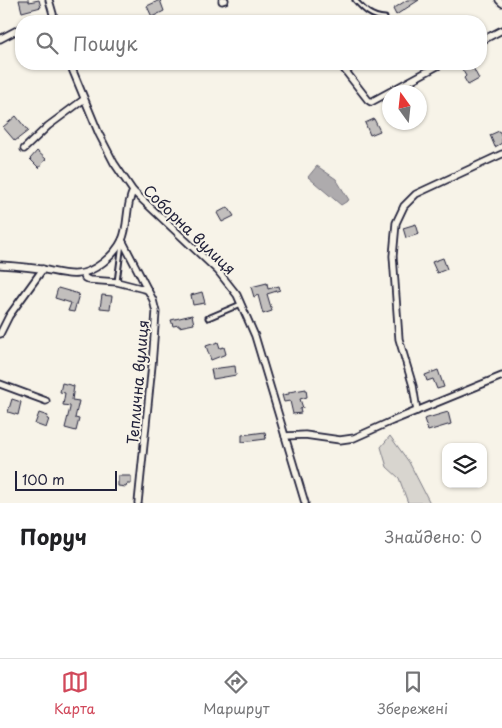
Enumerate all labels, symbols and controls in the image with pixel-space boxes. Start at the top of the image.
search box [15,15,487,70]
icon: search [33,29,61,57]
text: Пошук [73,29,138,57]
north arrow [382,85,427,130]
street label: Соборна вулиця [138,179,242,279]
street label: Теплична вулиця [120,319,154,445]
map controls [442,443,487,488]
button: layers [442,443,487,488]
scale bar [15,468,118,491]
text: 100 m [22,469,65,490]
text: Поруч [20,520,87,552]
text: Знайдено: 0 [385,524,482,548]
tab: Карта [54,668,95,719]
tab: Маршрут [203,668,269,719]
tab: Збережені [378,668,448,719]

